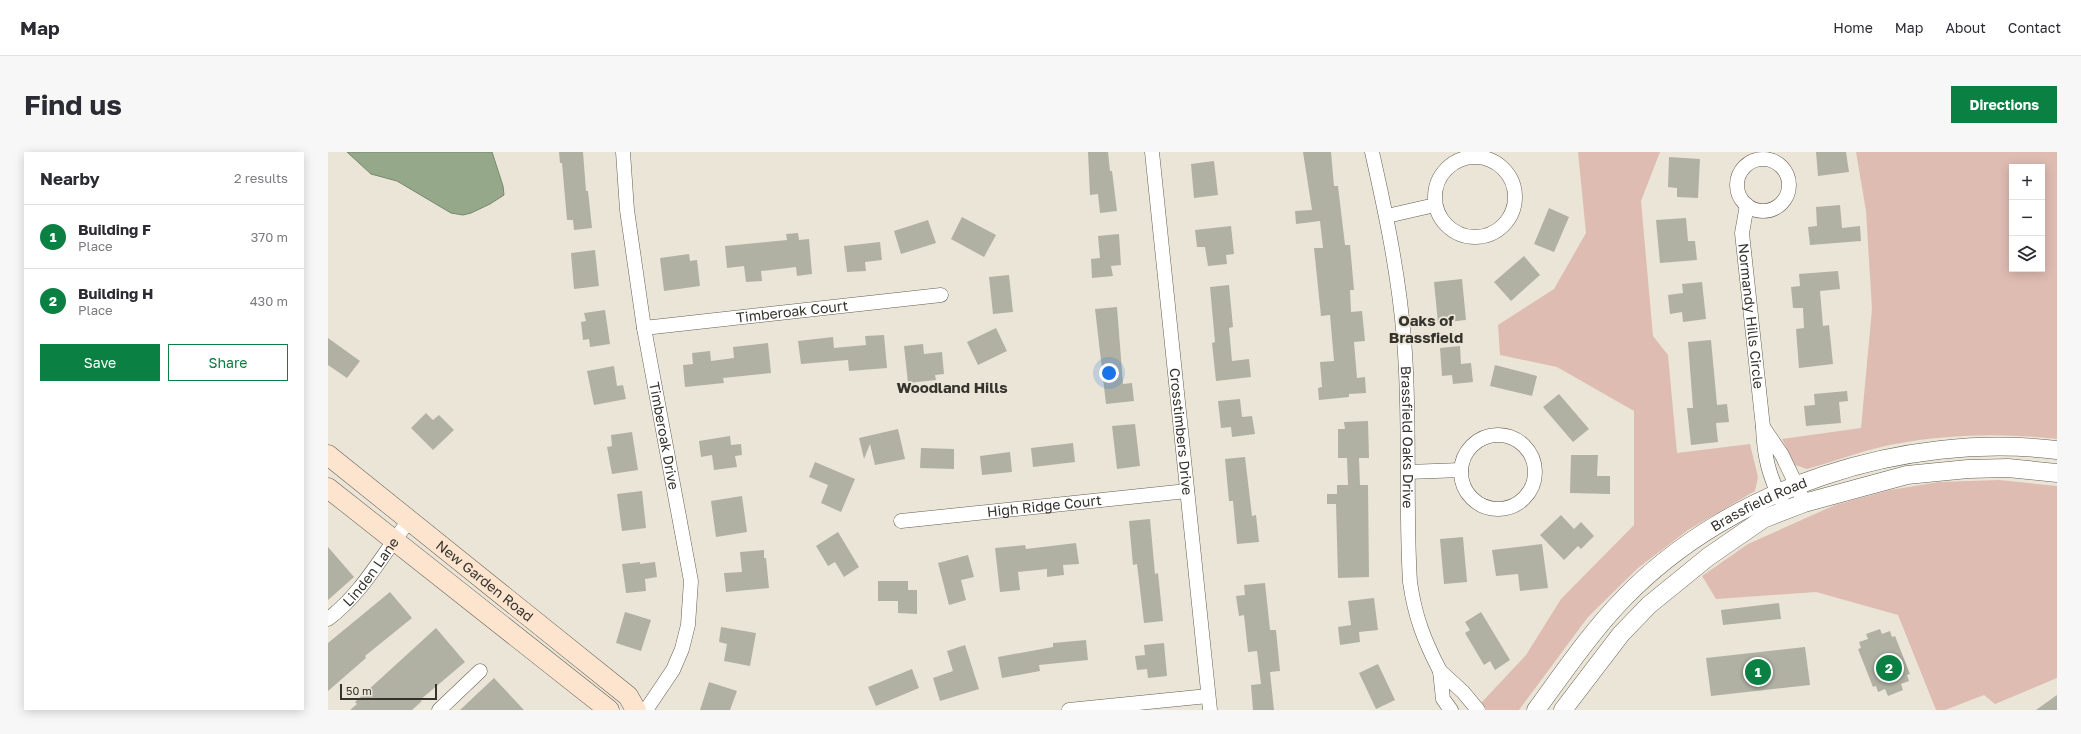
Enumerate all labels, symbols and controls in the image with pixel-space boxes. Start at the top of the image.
text: Map [20,16,60,39]
text: Home [1833,19,1873,36]
text: Map [1895,19,1923,36]
text: About [1945,19,1986,36]
text: Contact [2008,19,2061,36]
button: Directions [1951,86,2057,123]
text: Find us [24,88,122,121]
map controls [2009,164,2045,272]
button: + [2009,164,2045,200]
text: Nearby [40,168,100,189]
text: 2 results [234,170,288,186]
button: − [2009,200,2045,236]
text: Building F [78,220,151,238]
text: 1 [50,229,56,245]
text: 370 m [251,229,288,245]
button: layers [2009,236,2045,272]
text: Place [78,238,113,254]
street label: Normandy Hills Circle [1735,242,1768,390]
text: Building H [78,284,153,302]
text: 2 [49,293,57,309]
text: 430 m [250,293,288,309]
street label: Timberoak Court [735,296,849,326]
text: Place [78,302,113,318]
district label: Oaks of Brassfield [1389,311,1463,346]
button: Save [40,344,160,381]
button: Share [168,344,288,381]
your location [1099,363,1119,383]
street label: Brassfield Oaks Drive [1398,365,1417,508]
street label: Crosstimbers Drive [1166,367,1197,496]
district label: Woodland Hills [896,378,1008,396]
street label: Timberoak Drive [646,380,683,491]
street label: Brassfield Road [1707,473,1809,535]
street label: High Ridge Court [986,491,1102,520]
street label: Linden Lane [339,534,402,610]
street label: New Garden Road [433,536,537,625]
pin: 2 [1876,653,1902,683]
pin: 1 [1745,657,1771,687]
scale bar [340,682,437,701]
text: 50 m [346,684,372,697]

